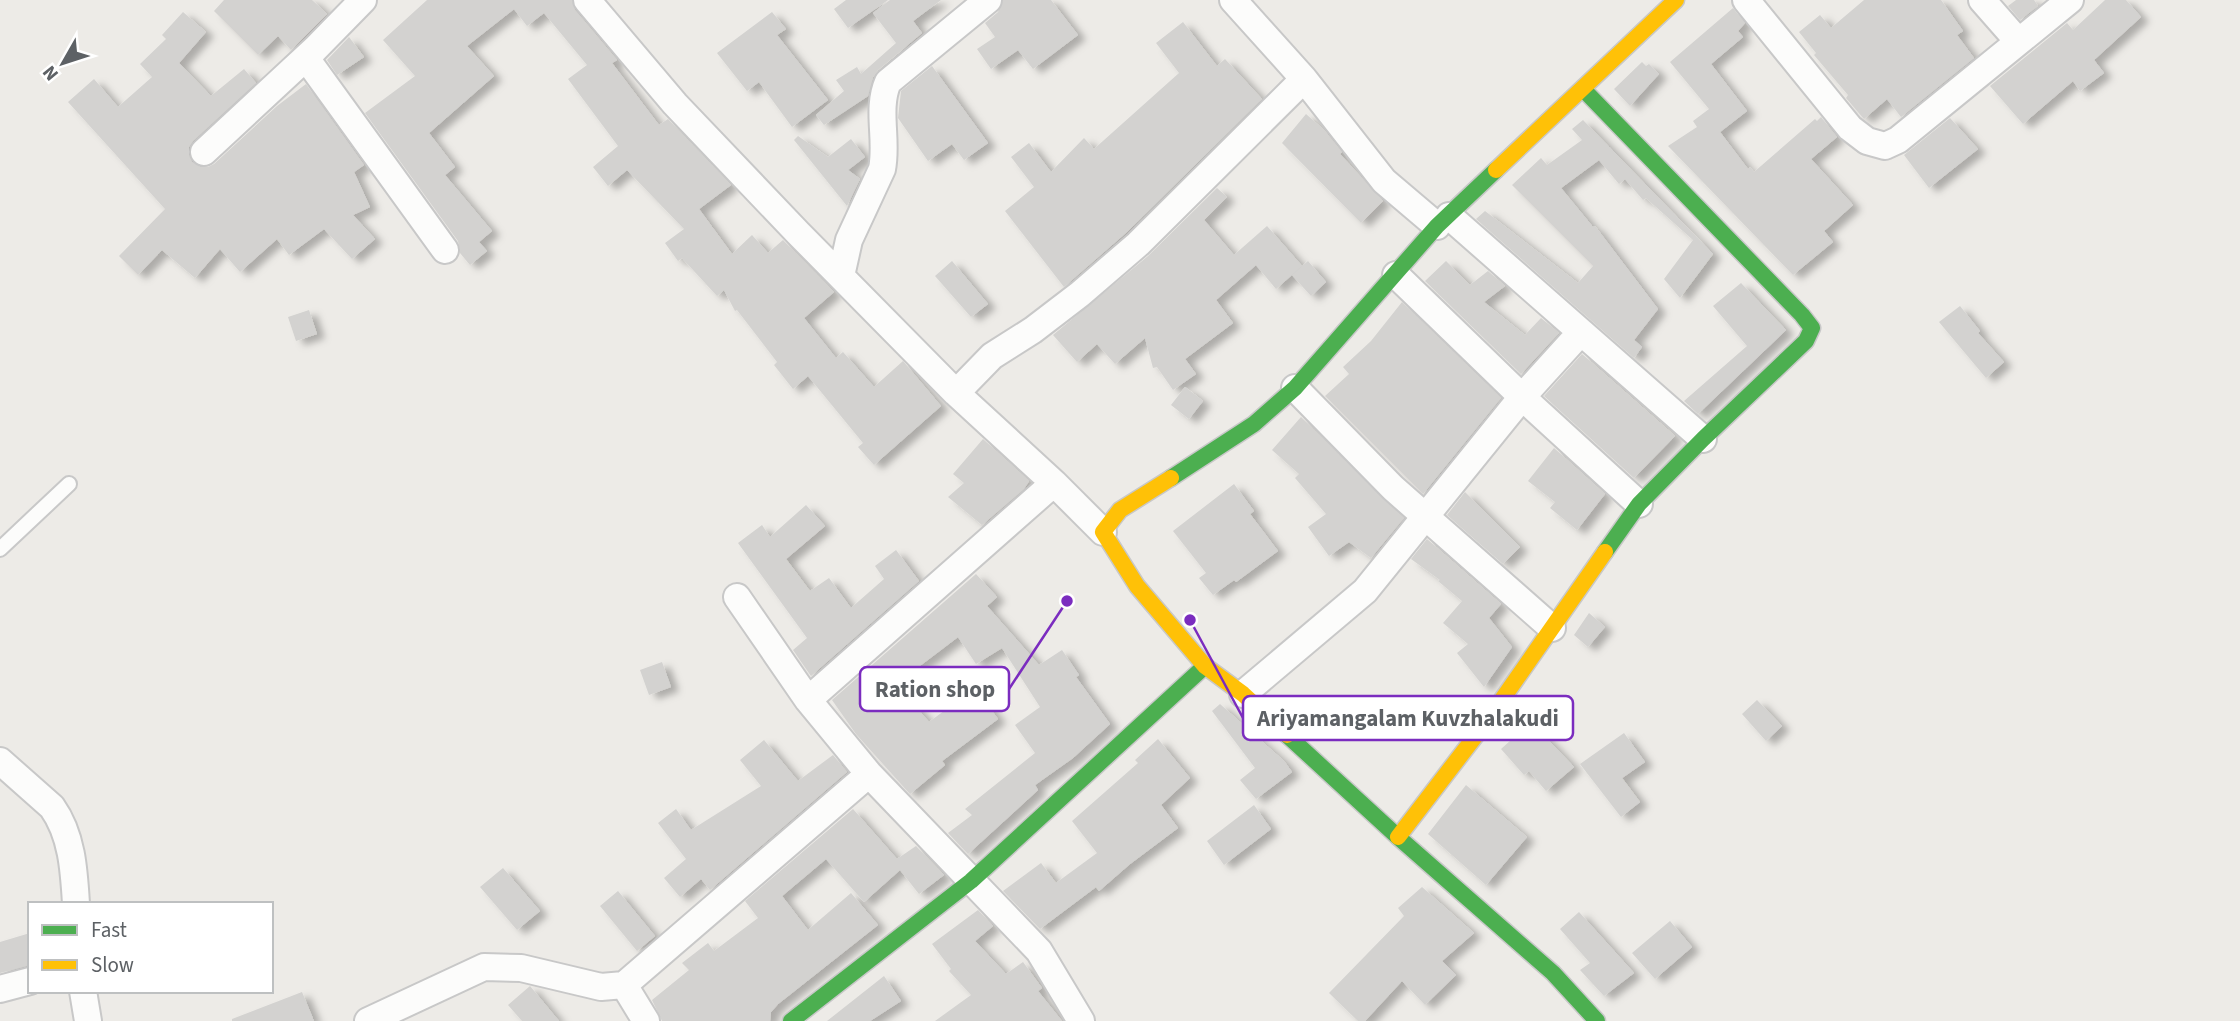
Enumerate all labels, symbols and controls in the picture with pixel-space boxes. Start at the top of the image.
north arrow [28,28,98,98]
text: N [36,59,65,86]
callout: Ration shop [860,667,1009,711]
text: Ration shop [875,673,995,706]
callout: Ariyamangalam Kuvzhalakudi [1243,696,1573,740]
text: Ariyamangalam Kuvzhalakudi [1256,702,1559,735]
legend [28,902,273,993]
text: Fast [91,915,127,945]
text: Slow [91,950,134,980]

